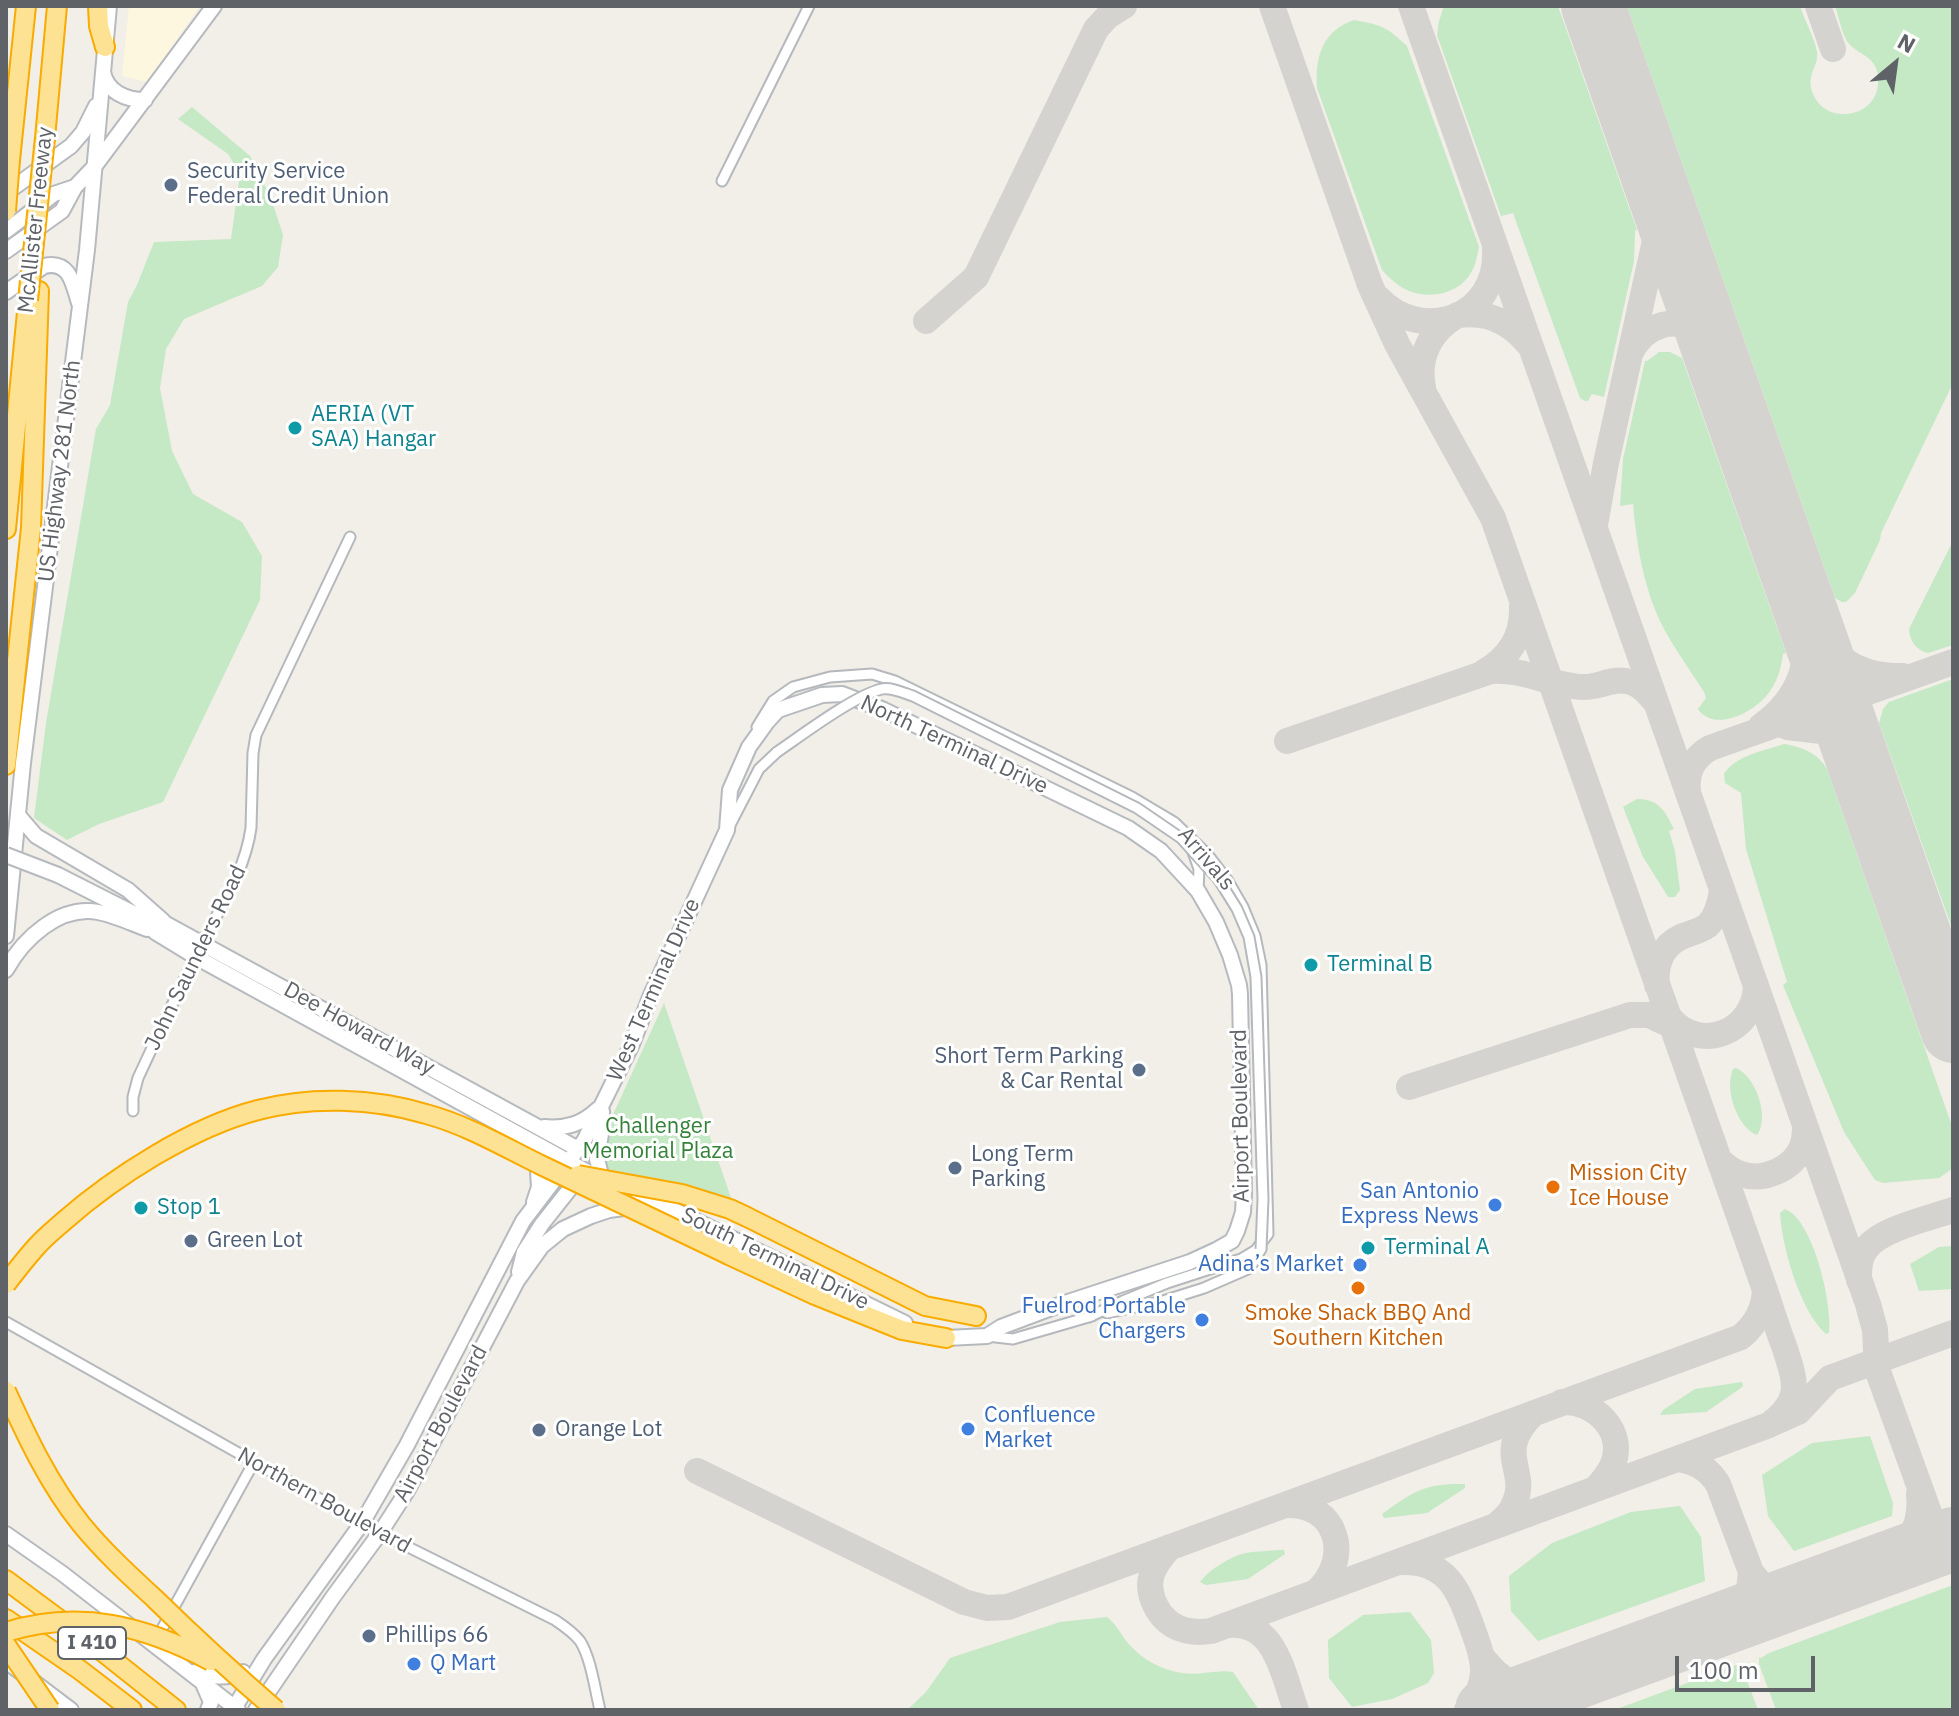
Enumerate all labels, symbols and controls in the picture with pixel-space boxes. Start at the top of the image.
north arrow [1855,24,1935,104]
text: N [1893,26,1921,59]
street label: McAllister Freeway [13,125,59,315]
place label: Security Service Federal Credit Union [187,159,389,210]
marker: Security Service Federal Credit Union [162,176,180,194]
street label: US Highway 281 North [33,358,87,584]
place label: AERIA (VT SAA) Hangar [311,402,436,454]
marker: AERIA (VT SAA) Hangar [286,419,304,437]
street label: North Terminal Drive [856,690,1052,800]
street label: Arrivals [1172,822,1240,896]
street label: John Saunders Road [140,861,252,1055]
street label: West Terminal Drive [602,895,706,1085]
place label: Terminal B [1327,952,1433,978]
marker: Terminal B [1302,956,1320,974]
street label: Dee Howard Way [279,977,439,1081]
street label: Airport Boulevard [1226,1029,1256,1203]
place label: Short Term Parking & Car Rental [934,1044,1123,1096]
marker: Short Term Parking & Car Rental [1130,1061,1148,1079]
park label: Challenger Memorial Plaza [583,1114,733,1166]
place label: Long Term Parking [971,1142,1074,1194]
marker: Long Term Parking [946,1159,964,1177]
place label: Mission City Ice House [1569,1161,1687,1212]
marker: Mission City Ice House [1544,1178,1562,1196]
place label: San Antonio Express News [1341,1179,1479,1230]
place label: Stop 1 [157,1195,221,1221]
marker: San Antonio Express News [1486,1196,1504,1214]
marker: Stop 1 [132,1199,150,1217]
street label: South Terminal Drive [677,1202,873,1316]
place label: Green Lot [207,1228,303,1254]
marker: Green Lot [182,1232,200,1250]
place label: Terminal A [1384,1235,1490,1261]
marker: Terminal A [1359,1239,1377,1257]
place label: Adina’s Market [1198,1252,1344,1278]
marker: Adina’s Market [1351,1256,1369,1274]
marker: Smoke Shack BBQ And Southern Kitchen [1349,1279,1367,1297]
place label: Fuelrod Portable Chargers [1022,1294,1186,1346]
place label: Smoke Shack BBQ And Southern Kitchen [1245,1301,1471,1352]
marker: Fuelrod Portable Chargers [1193,1311,1211,1329]
street label: Airport Boulevard [389,1341,493,1507]
place label: Confluence Market [984,1403,1096,1454]
place label: Orange Lot [555,1417,662,1443]
marker: Confluence Market [959,1420,977,1438]
marker: Orange Lot [530,1421,548,1439]
street label: Northern Boulevard [233,1442,415,1560]
place label: Phillips 66 [385,1623,489,1649]
road number: I 410 [58,1627,126,1659]
marker: Phillips 66 [360,1627,378,1645]
scale bar [1679,1640,1819,1690]
place label: Q Mart [430,1651,496,1677]
text: 100 m [1689,1654,1759,1686]
marker: Q Mart [405,1655,423,1673]

